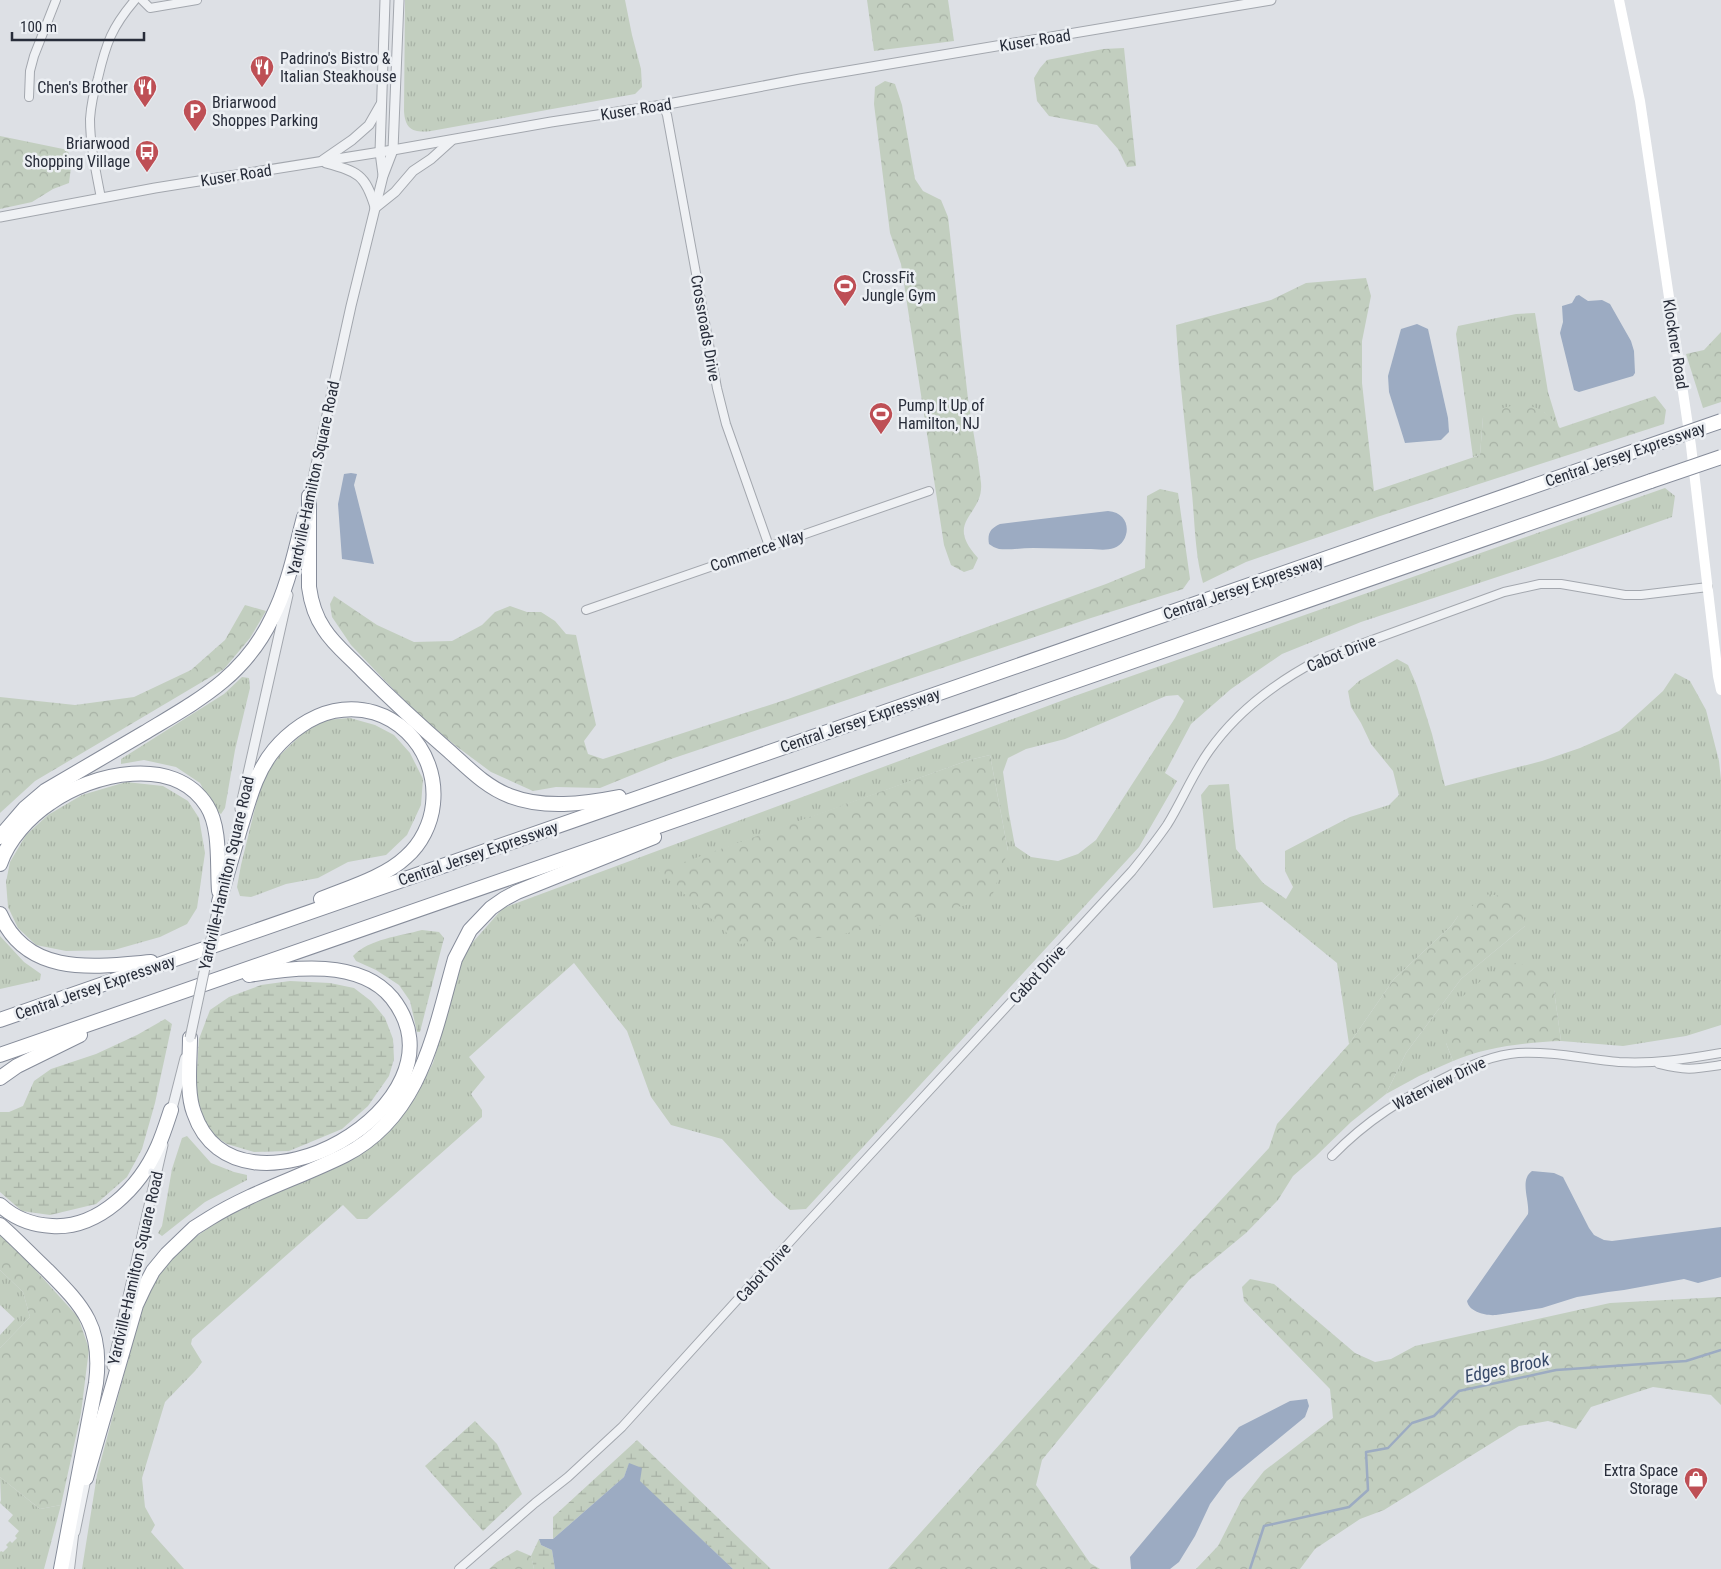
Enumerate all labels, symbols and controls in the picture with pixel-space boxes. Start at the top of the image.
scale bar [12,10,145,42]
text: 100 m [20,18,57,36]
street label: Kuser Road [998,25,1072,55]
place label: Padrino's Bistro & Italian Steakhouse [280,49,397,86]
restaurant icon: Padrino's Bistro & Italian Steakhouse [249,54,275,88]
restaurant icon: Chen's Brother [132,74,158,108]
place label: Chen's Brother [37,78,128,97]
place label: Briarwood Shoppes Parking [212,93,318,130]
street label: Kuser Road [599,94,673,124]
parking icon: Briarwood Shoppes Parking [182,98,208,132]
place label: Briarwood Shopping Village [24,134,130,171]
bus stop icon: Briarwood Shopping Village [134,139,160,173]
street label: Kuser Road [199,160,273,190]
place label: CrossFit Jungle Gym [862,268,936,305]
street label: Crossroads Drive [687,273,724,383]
sports icon: CrossFit Jungle Gym [832,273,858,307]
street label: Klockner Road [1659,298,1692,390]
street label: Yardville-Hamilton Square Road [284,379,343,577]
place label: Pump It Up of Hamilton, NJ [898,396,984,433]
sports icon: Pump It Up of Hamilton, NJ [868,401,894,435]
street label: Central Jersey Expressway [1543,418,1708,491]
street label: Commerce Way [708,525,807,575]
street label: Central Jersey Expressway [1161,551,1326,624]
street label: Cabot Drive [1304,631,1379,676]
street label: Central Jersey Expressway [778,684,943,757]
street label: Yardville-Hamilton Square Road [195,774,258,972]
street label: Central Jersey Expressway [396,817,561,890]
street label: Cabot Drive [1006,941,1069,1008]
street label: Central Jersey Expressway [13,951,178,1024]
street label: Waterview Drive [1390,1053,1489,1114]
street label: Yardville-Hamilton Square Road [104,1169,167,1367]
street label: Cabot Drive [732,1239,795,1306]
water label: Edges Brook [1463,1348,1552,1387]
place label: Extra Space Storage [1604,1461,1678,1498]
shop icon: Extra Space Storage [1683,1466,1709,1500]

